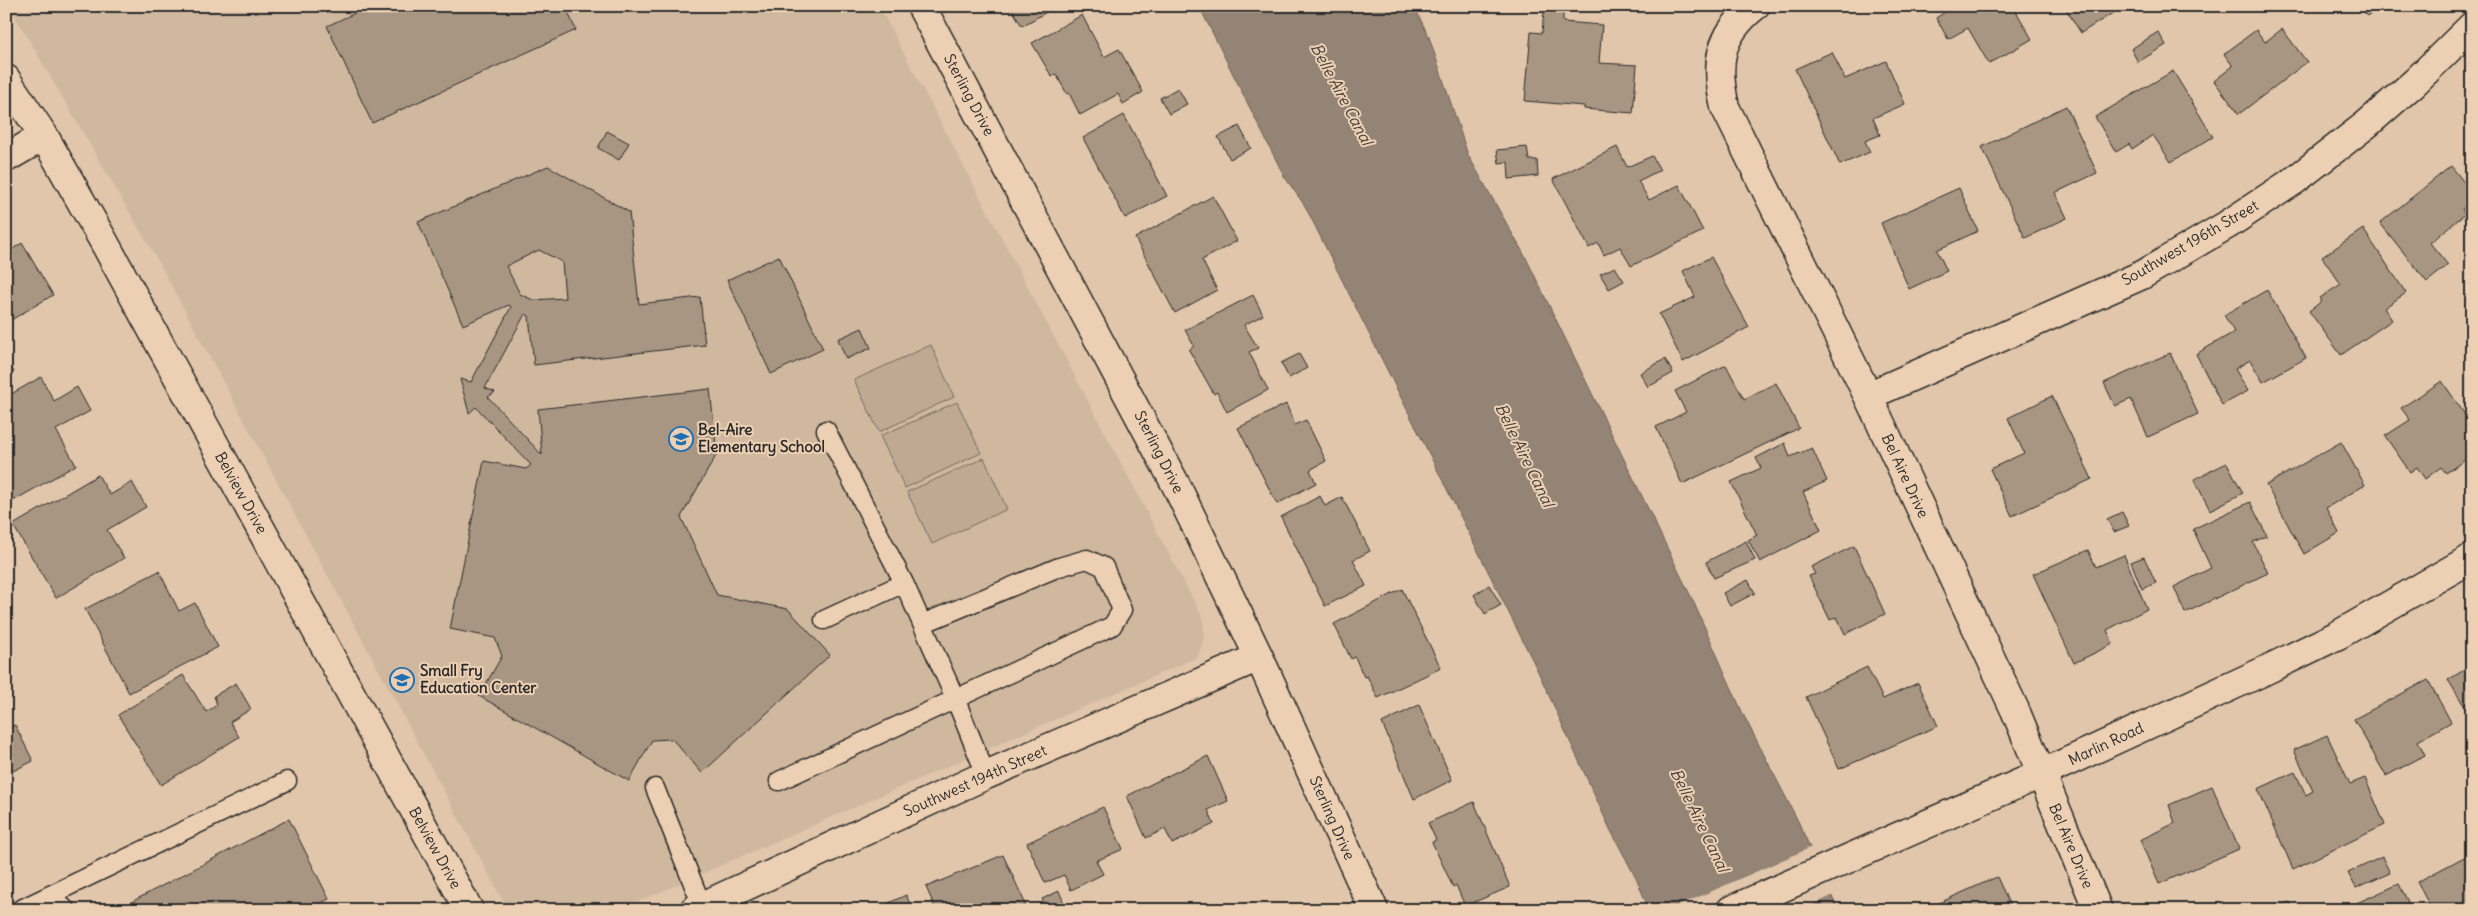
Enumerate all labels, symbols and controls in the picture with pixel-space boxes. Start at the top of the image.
water label: Belle Aire Canal [1307,40,1378,151]
street label: Sterling Drive [940,51,999,139]
street label: Southwest 196th Street [2118,196,2262,290]
water label: Belle Aire Canal [1491,400,1560,512]
street label: Sterling Drive [1131,407,1188,496]
place label: Bel-Aire Elementary School [698,420,825,457]
school or university icon: Bel-Aire Elementary School [668,426,694,452]
street label: Bel Aire Drive [1878,431,1933,521]
street label: Belview Drive [211,448,272,537]
place label: Small Fry Education Center [420,661,537,697]
school or university icon: Small Fry Education Center [389,667,415,693]
street label: Marlin Road [2065,718,2147,769]
street label: Southwest 194th Street [900,740,1049,821]
water label: Belle Aire Canal [1666,765,1735,877]
street label: Sterling Drive [1305,773,1359,863]
street label: Bel Aire Drive [2045,800,2098,891]
street label: Belview Drive [405,803,466,892]

